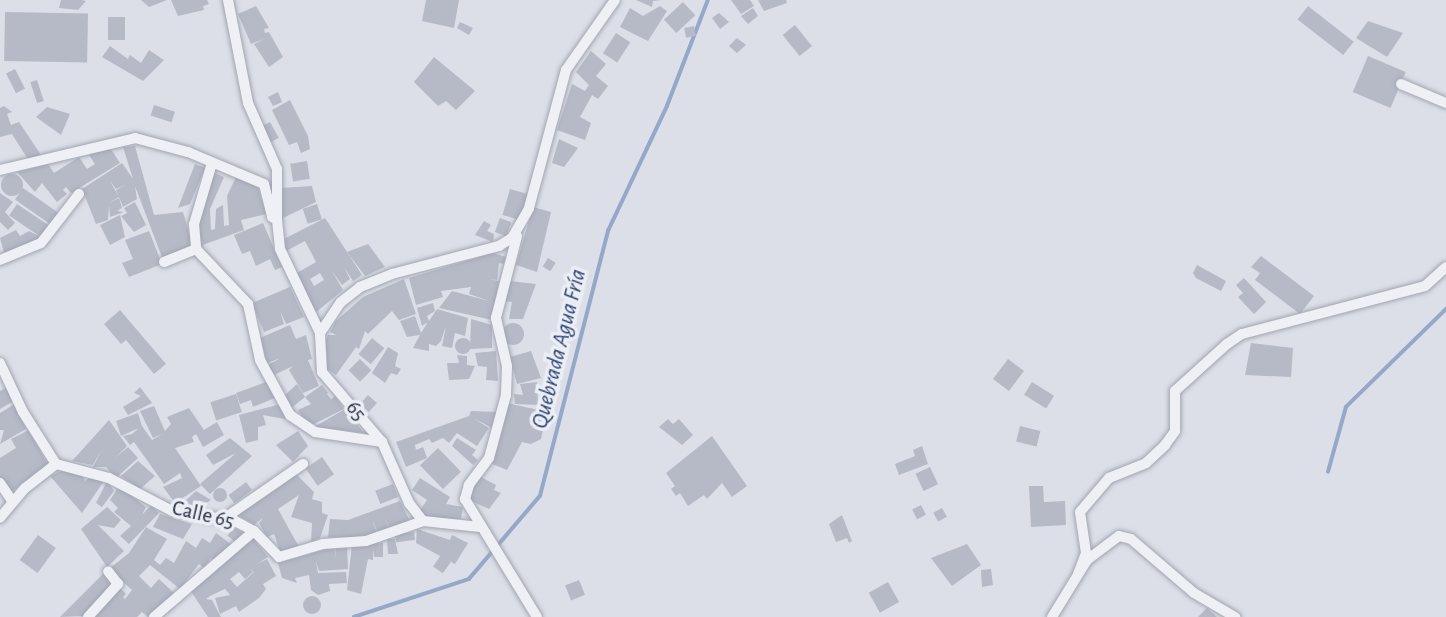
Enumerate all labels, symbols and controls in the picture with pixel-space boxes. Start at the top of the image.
water label: Quebrada Agua Fría [527,266,593,432]
street label: 65 [340,396,372,426]
street label: Calle 65 [170,496,236,534]

